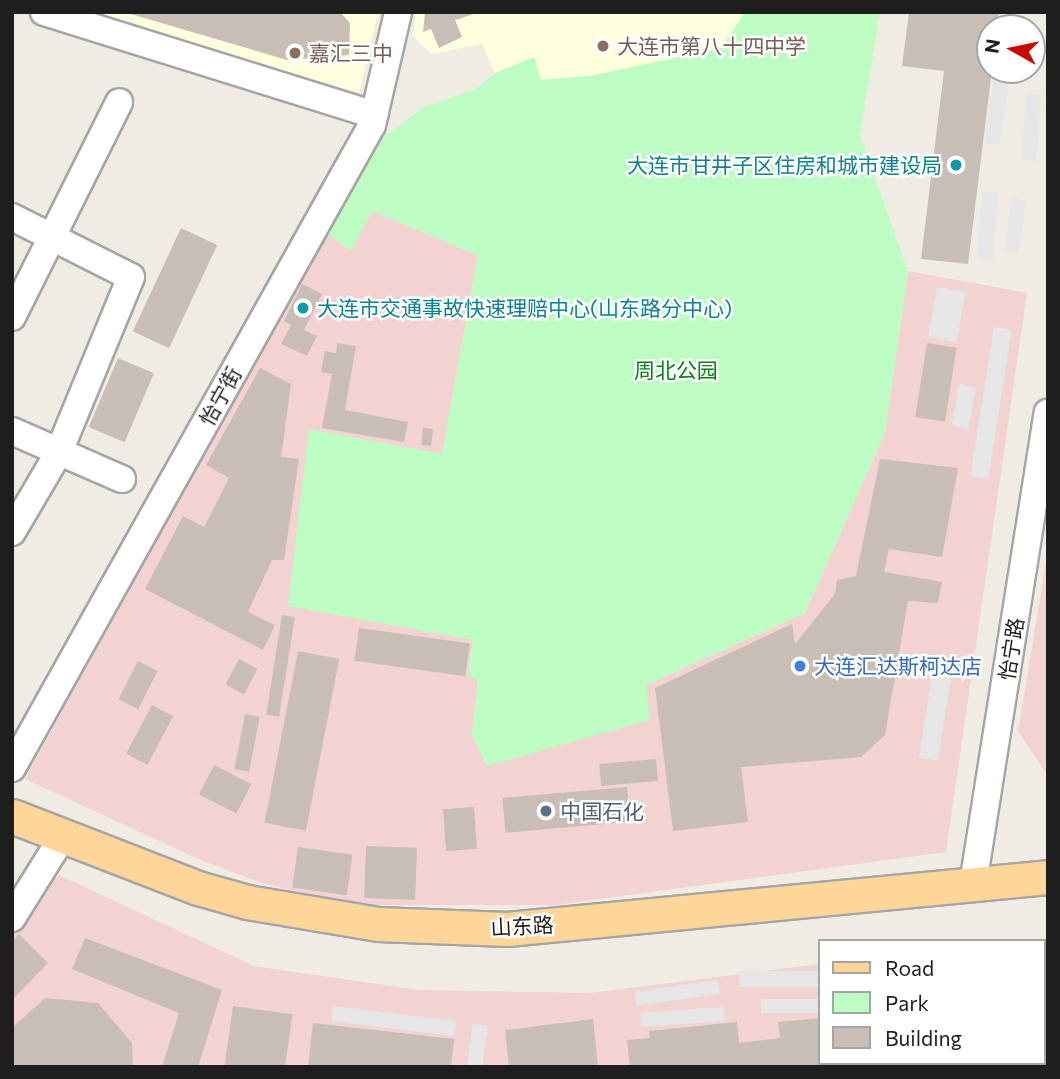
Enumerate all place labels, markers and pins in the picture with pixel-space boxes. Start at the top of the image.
place label: 大连市第八十四中学 [617,33,806,59]
marker: 大连市第八十四中学 [595,38,611,54]
place label: 嘉汇三中 [309,40,393,66]
marker: 嘉汇三中 [287,45,303,61]
place label: 大连市甘井子区住房和城市建设局 [627,152,942,178]
marker: 大连市甘井子区住房和城市建设局 [948,157,964,173]
place label: 大连市交通事故快速理赔中心(山东路分中心) [317,295,732,321]
marker: 大连市交通事故快速理赔中心(山东路分中心) [295,300,311,316]
place label: 大连汇达斯柯达店 [814,653,982,679]
marker: 大连汇达斯柯达店 [792,658,808,674]
place label: 中国石化 [560,798,644,824]
marker: 中国石化 [538,803,554,819]

